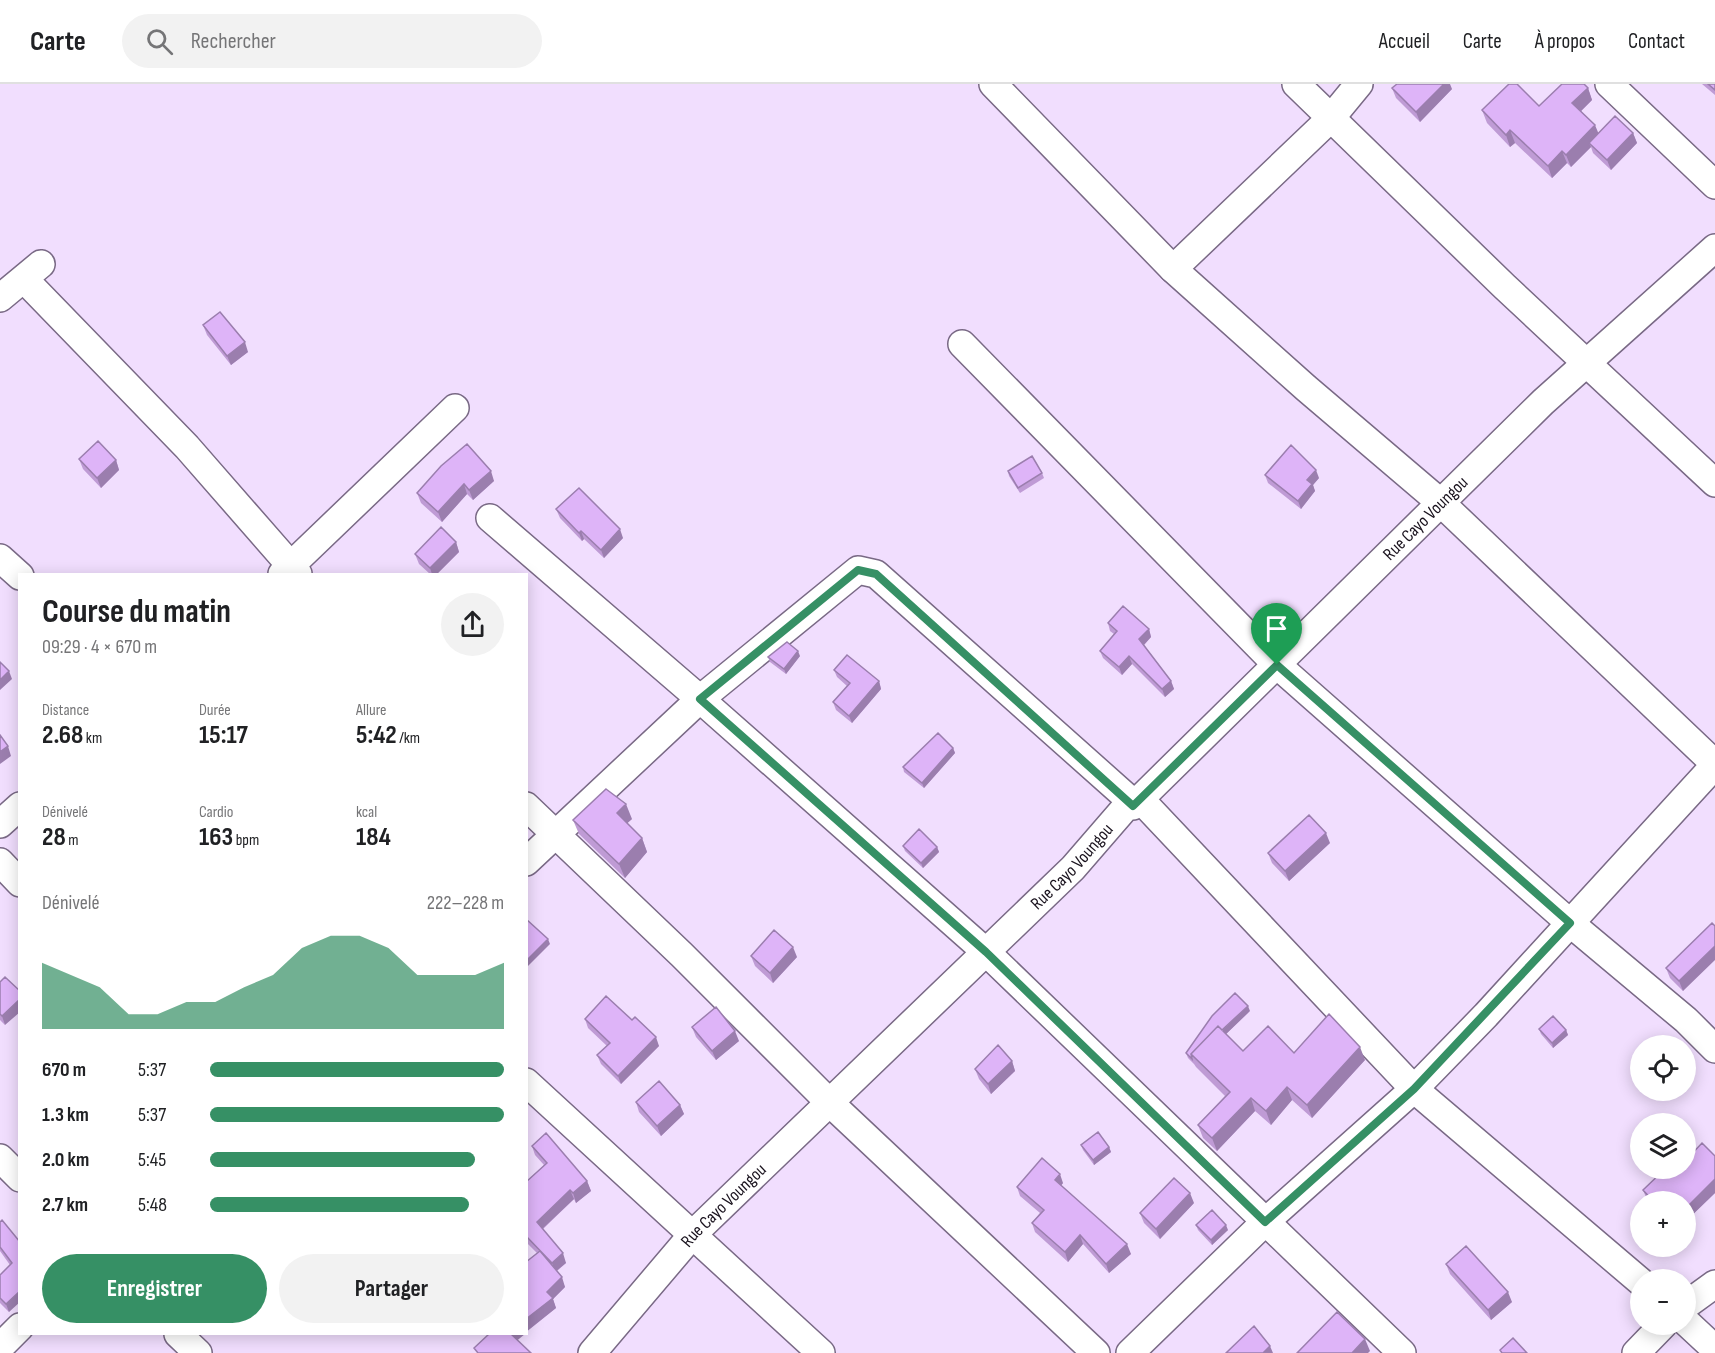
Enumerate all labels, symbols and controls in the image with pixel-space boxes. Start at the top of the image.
search box [122,14,542,68]
text: Carte [30,25,86,58]
icon: search [143,25,176,58]
text: Rechercher [191,28,276,55]
text: Accueil [1379,29,1430,54]
text: Carte [1463,29,1502,54]
text: À propos [1535,29,1595,54]
text: Contact [1628,29,1685,54]
street label: Rue Cayo Voungou [1378,472,1472,564]
text: Course du matin [42,592,231,632]
button: share [441,593,504,656]
pin [1251,603,1302,665]
icon: arrive [1260,612,1293,645]
text: 09:29 · 4 × 670 m [42,635,157,659]
text: Distance [42,701,89,720]
text: Durée [199,701,231,720]
text: Allure [356,701,386,720]
text: 2.68 [42,720,83,751]
text: 15:17 [199,720,248,751]
text: 5:42 [356,720,397,751]
text: km [83,729,102,748]
text: /km [397,729,420,748]
text: Dénivelé [42,803,88,822]
text: Cardio [199,803,233,822]
text: kcal [356,803,377,822]
street label: Rue Cayo Voungou [1026,819,1117,914]
text: 28 [42,822,66,853]
text: 163 [199,822,233,853]
text: 184 [356,822,391,853]
text: m [66,831,79,850]
text: bpm [233,831,259,850]
text: Dénivelé [42,891,100,915]
text: 222–228 m [427,891,504,915]
map controls [1630,1035,1696,1335]
button: locate [1630,1035,1696,1101]
text: 670 m [42,1058,86,1082]
text: 5:37 [138,1058,166,1082]
text: 1.3 km [42,1103,89,1127]
text: 5:37 [138,1103,166,1127]
button: layers [1630,1113,1696,1179]
text: 2.0 km [42,1148,89,1172]
text: 5:45 [138,1148,166,1172]
street label: Rue Cayo Voungou [676,1159,770,1251]
button: + [1630,1191,1696,1257]
text: 2.7 km [42,1193,88,1217]
text: 5:48 [138,1193,167,1217]
button: Enregistrer [42,1254,267,1323]
button: Partager [279,1254,504,1323]
button: − [1630,1269,1696,1335]

